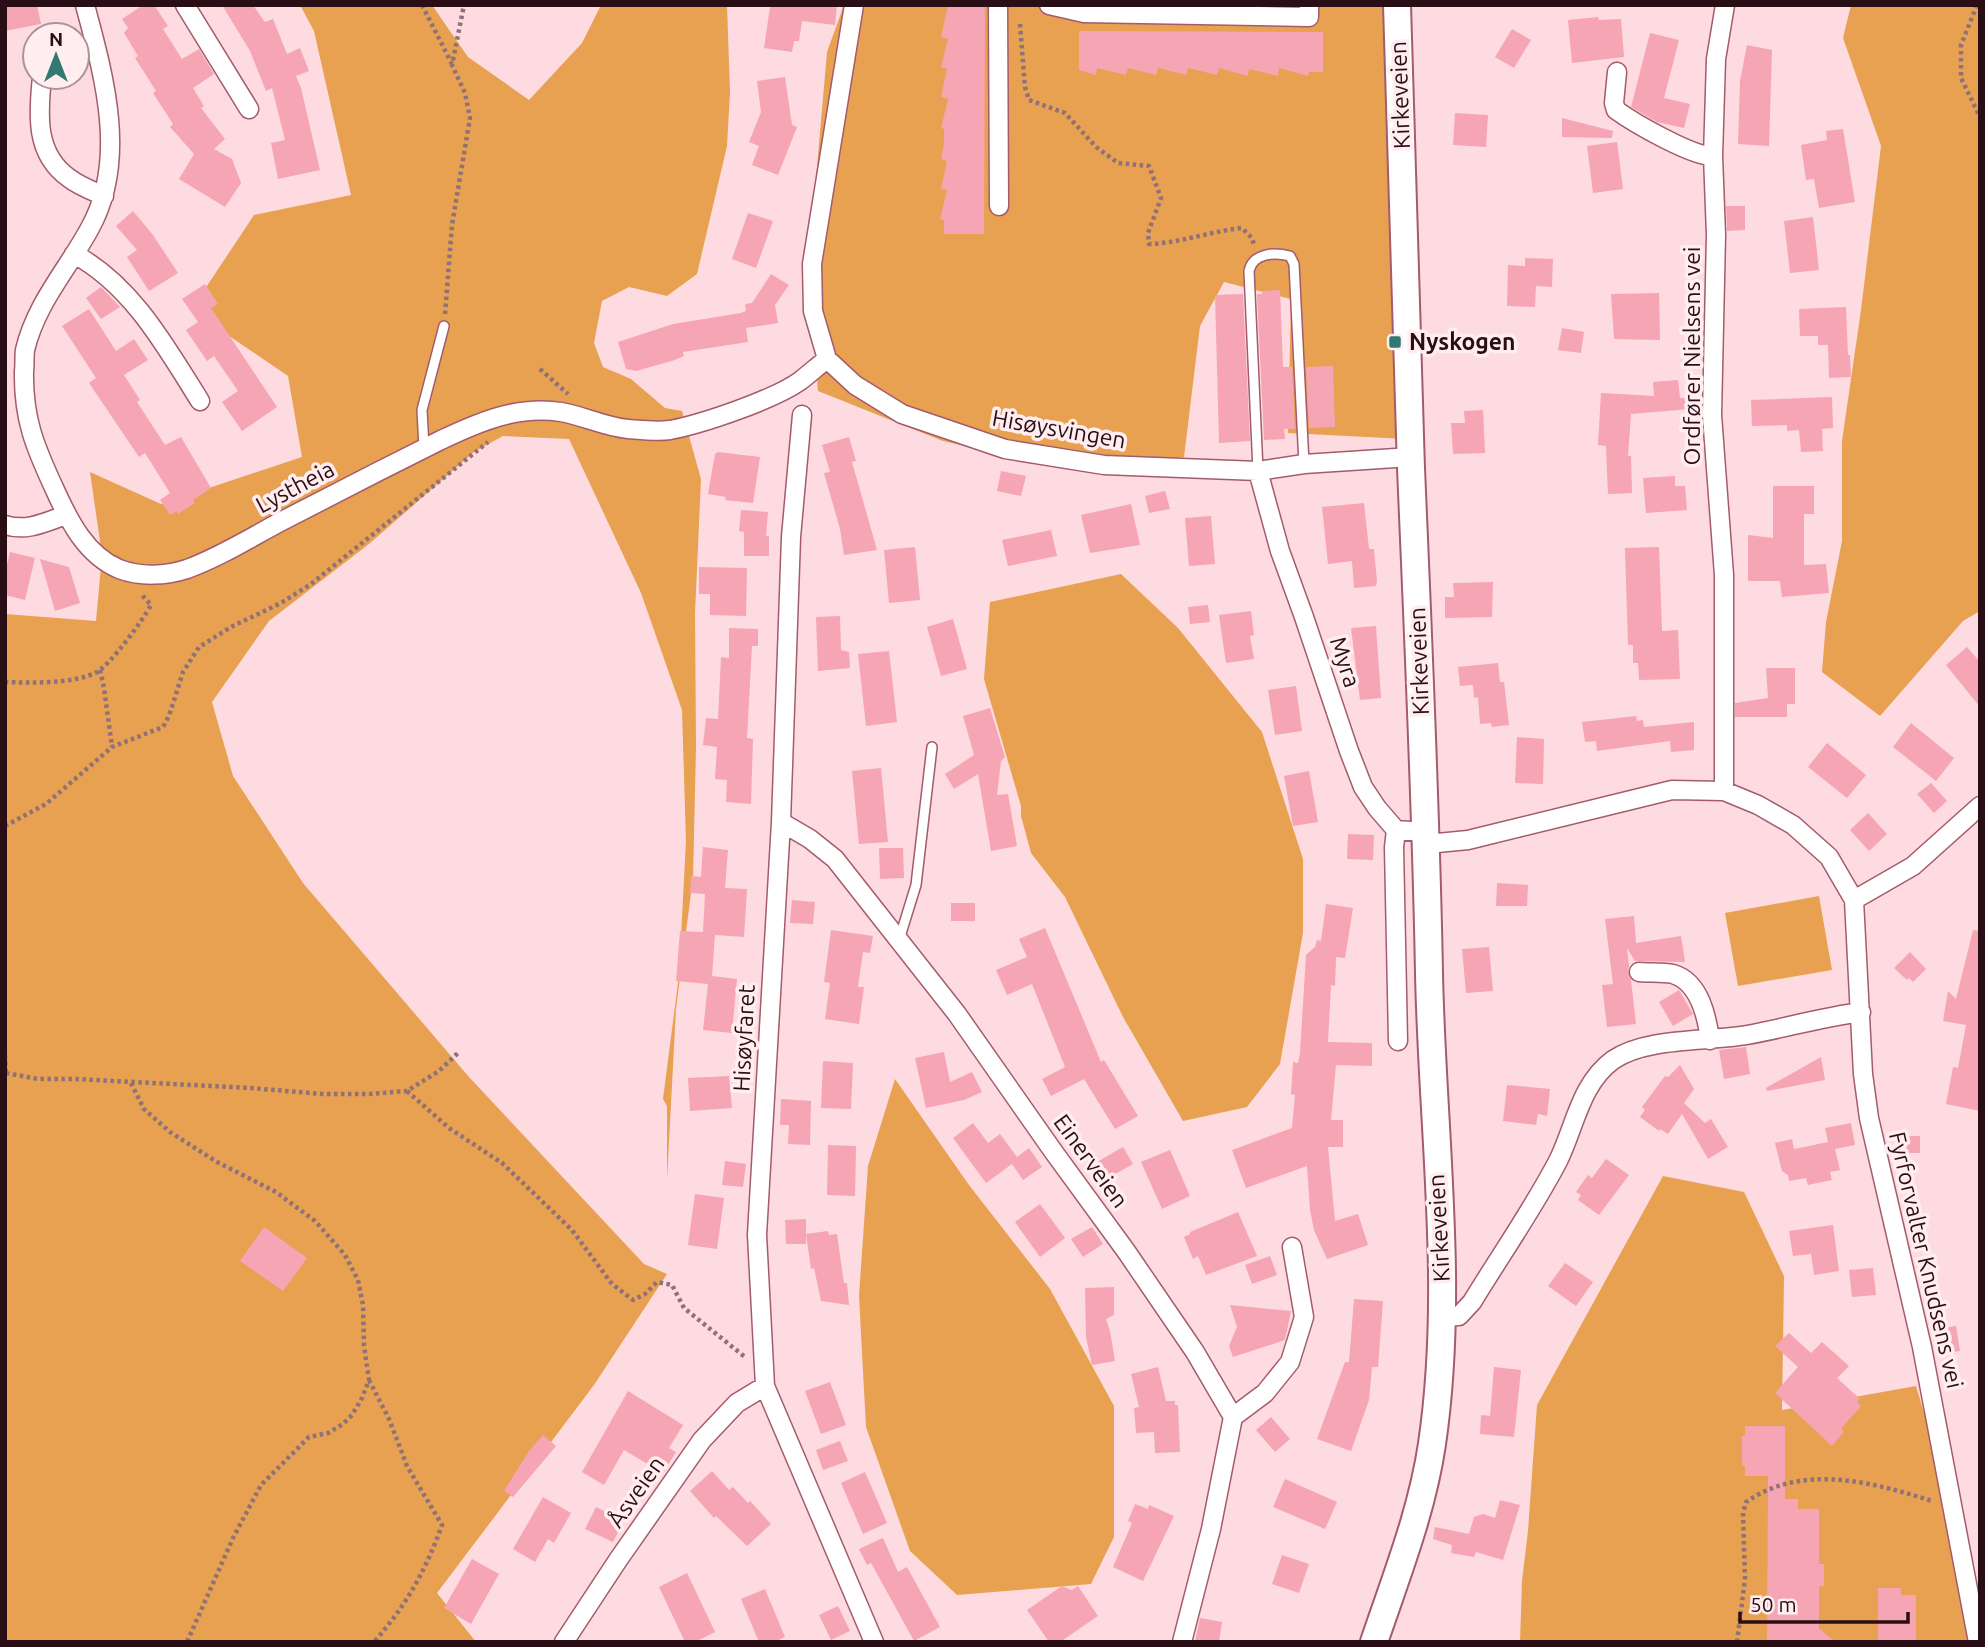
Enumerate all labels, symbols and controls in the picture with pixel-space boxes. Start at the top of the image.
north arrow [21,21,91,91]
text: N [49,28,63,50]
street label: Kirkeveien [1385,41,1414,149]
street label: Ordfører Nielsens vei [1679,247,1704,465]
place label: Nyskogen [1409,329,1516,354]
marker: Nyskogen [1387,334,1403,350]
street label: Hisøysvingen [990,404,1128,453]
street label: Lystheia [251,456,338,517]
street label: Kirkeveien [1404,607,1433,715]
street label: Myra [1326,633,1365,690]
street label: Hisøyfaret [728,984,759,1092]
street label: Einerveien [1049,1109,1134,1212]
street label: Fyrforvalter Knudsens vei [1885,1129,1968,1390]
street label: Kirkeveien [1423,1173,1454,1283]
street label: Åsveien [602,1452,669,1532]
scale bar [1740,1580,1908,1624]
text: 50 m [1750,1592,1797,1616]

